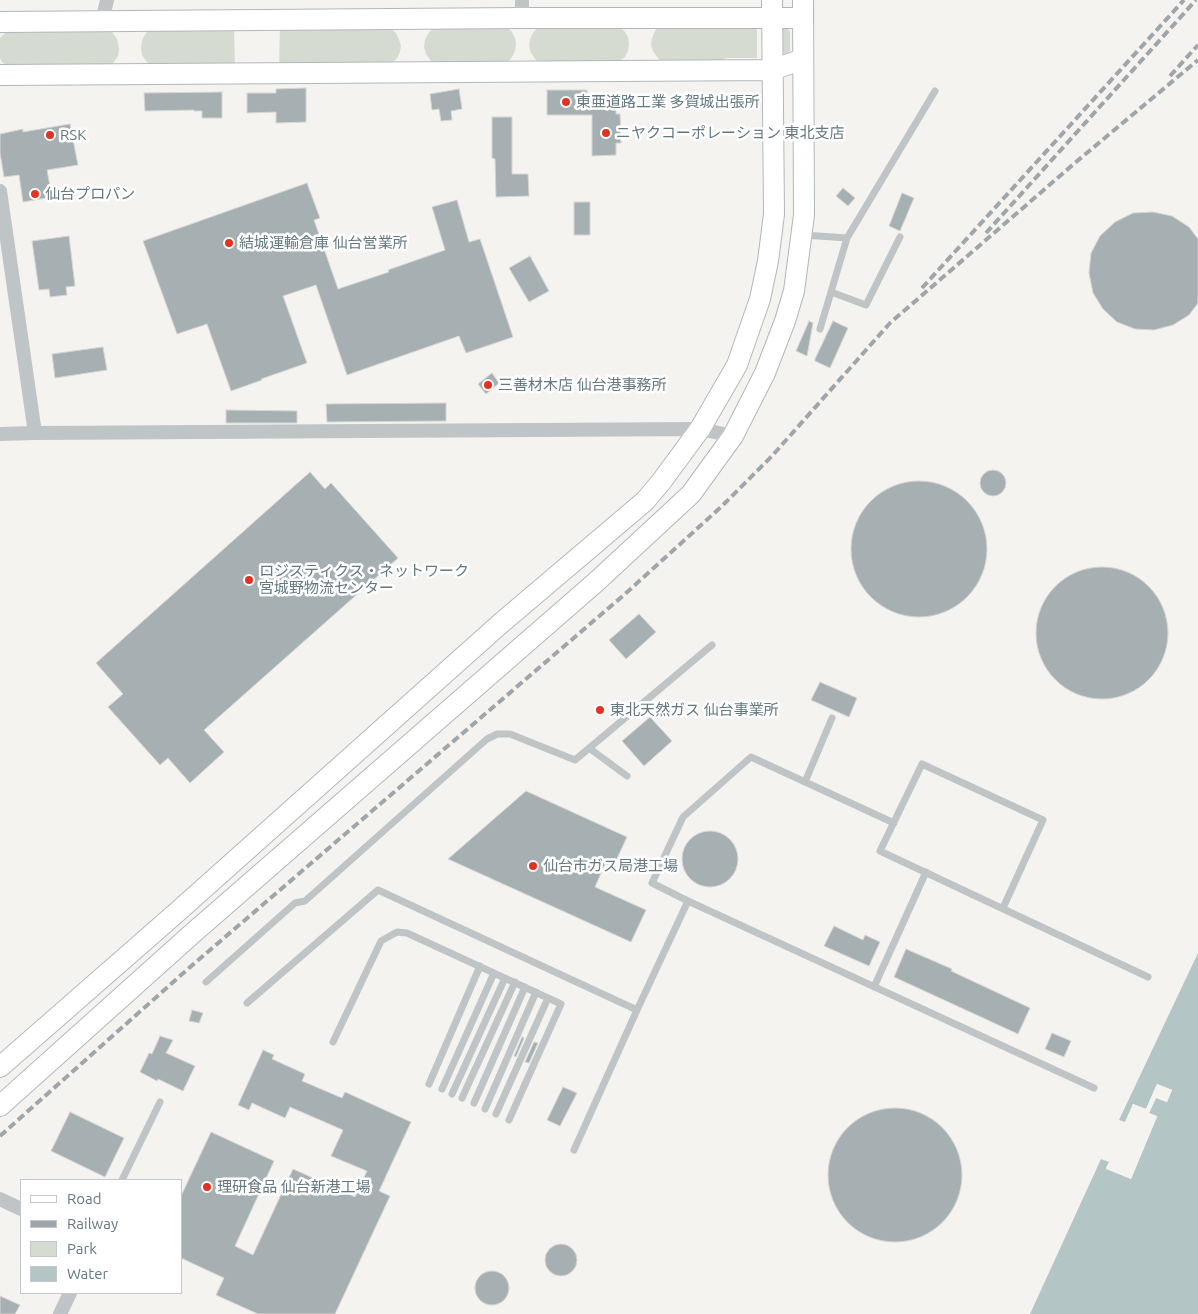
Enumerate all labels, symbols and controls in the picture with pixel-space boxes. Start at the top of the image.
place label: 東亜道路工業 多賀城出張所 [576,93,759,111]
marker: 東亜道路工業 多賀城出張所 [560,96,572,108]
place label: ニヤクコーポレーション 東北支店 [616,124,844,142]
place label: RSK [60,126,86,144]
marker: ニヤクコーポレーション 東北支店 [600,127,612,139]
marker: RSK [44,129,56,141]
place label: 仙台プロパン [45,185,135,203]
marker: 仙台プロパン [29,188,41,200]
place label: 結城運輸倉庫 仙台営業所 [239,234,407,252]
marker: 結城運輸倉庫 仙台営業所 [223,237,235,249]
place label: 三善材木店 仙台港事務所 [498,376,666,394]
marker: 三善材木店 仙台港事務所 [482,379,494,391]
place label: ロジスティクス・ネットワーク 宮城野物流センター [259,562,469,597]
marker: ロジスティクス・ネットワーク 宮城野物流センター [243,574,255,586]
place label: 東北天然ガス 仙台事業所 [610,701,778,719]
marker: 東北天然ガス 仙台事業所 [594,704,606,716]
place label: 仙台市ガス局港工場 [543,857,678,875]
marker: 仙台市ガス局港工場 [527,860,539,872]
place label: 理研食品 仙台新港工場 [217,1178,370,1196]
legend [20,1179,182,1294]
marker: 理研食品 仙台新港工場 [201,1181,213,1193]
text: Road [67,1190,102,1207]
text: Railway [67,1215,118,1232]
text: Park [67,1240,97,1257]
text: Water [67,1265,108,1282]

